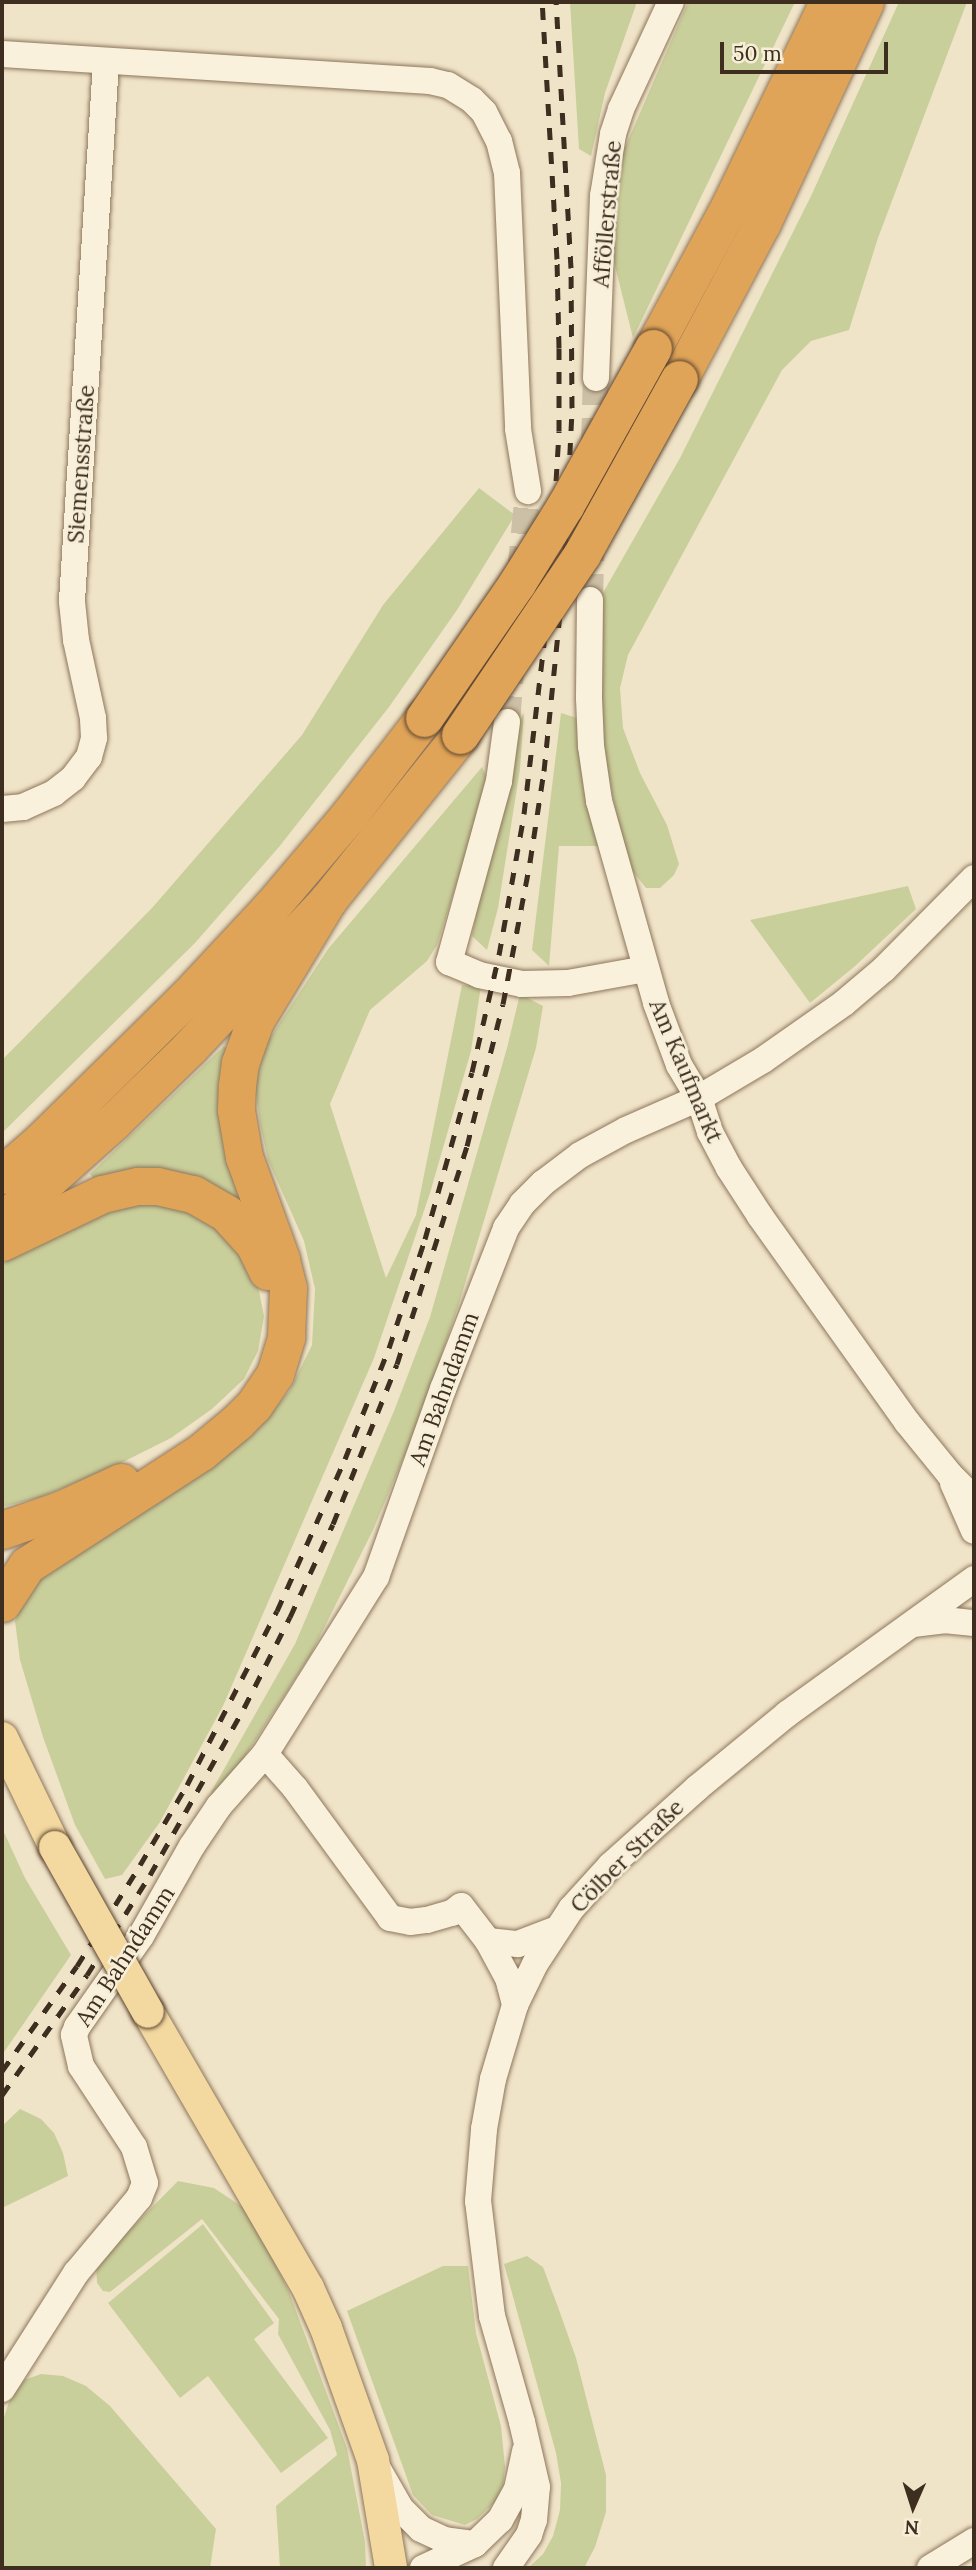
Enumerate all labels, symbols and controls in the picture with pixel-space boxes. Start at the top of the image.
scale bar [724,28,892,72]
text: 50 m [733,40,782,67]
street label: Afföllerstraße [587,139,627,289]
street label: Siemensstraße [62,384,100,544]
street label: Am Kaufmarkt [643,995,729,1147]
street label: Am Bahndamm [403,1308,485,1470]
street label: Cölber Straße [564,1793,690,1919]
street label: Am Bahndamm [69,1881,181,2031]
north arrow [878,2472,948,2542]
text: N [904,2516,920,2540]

